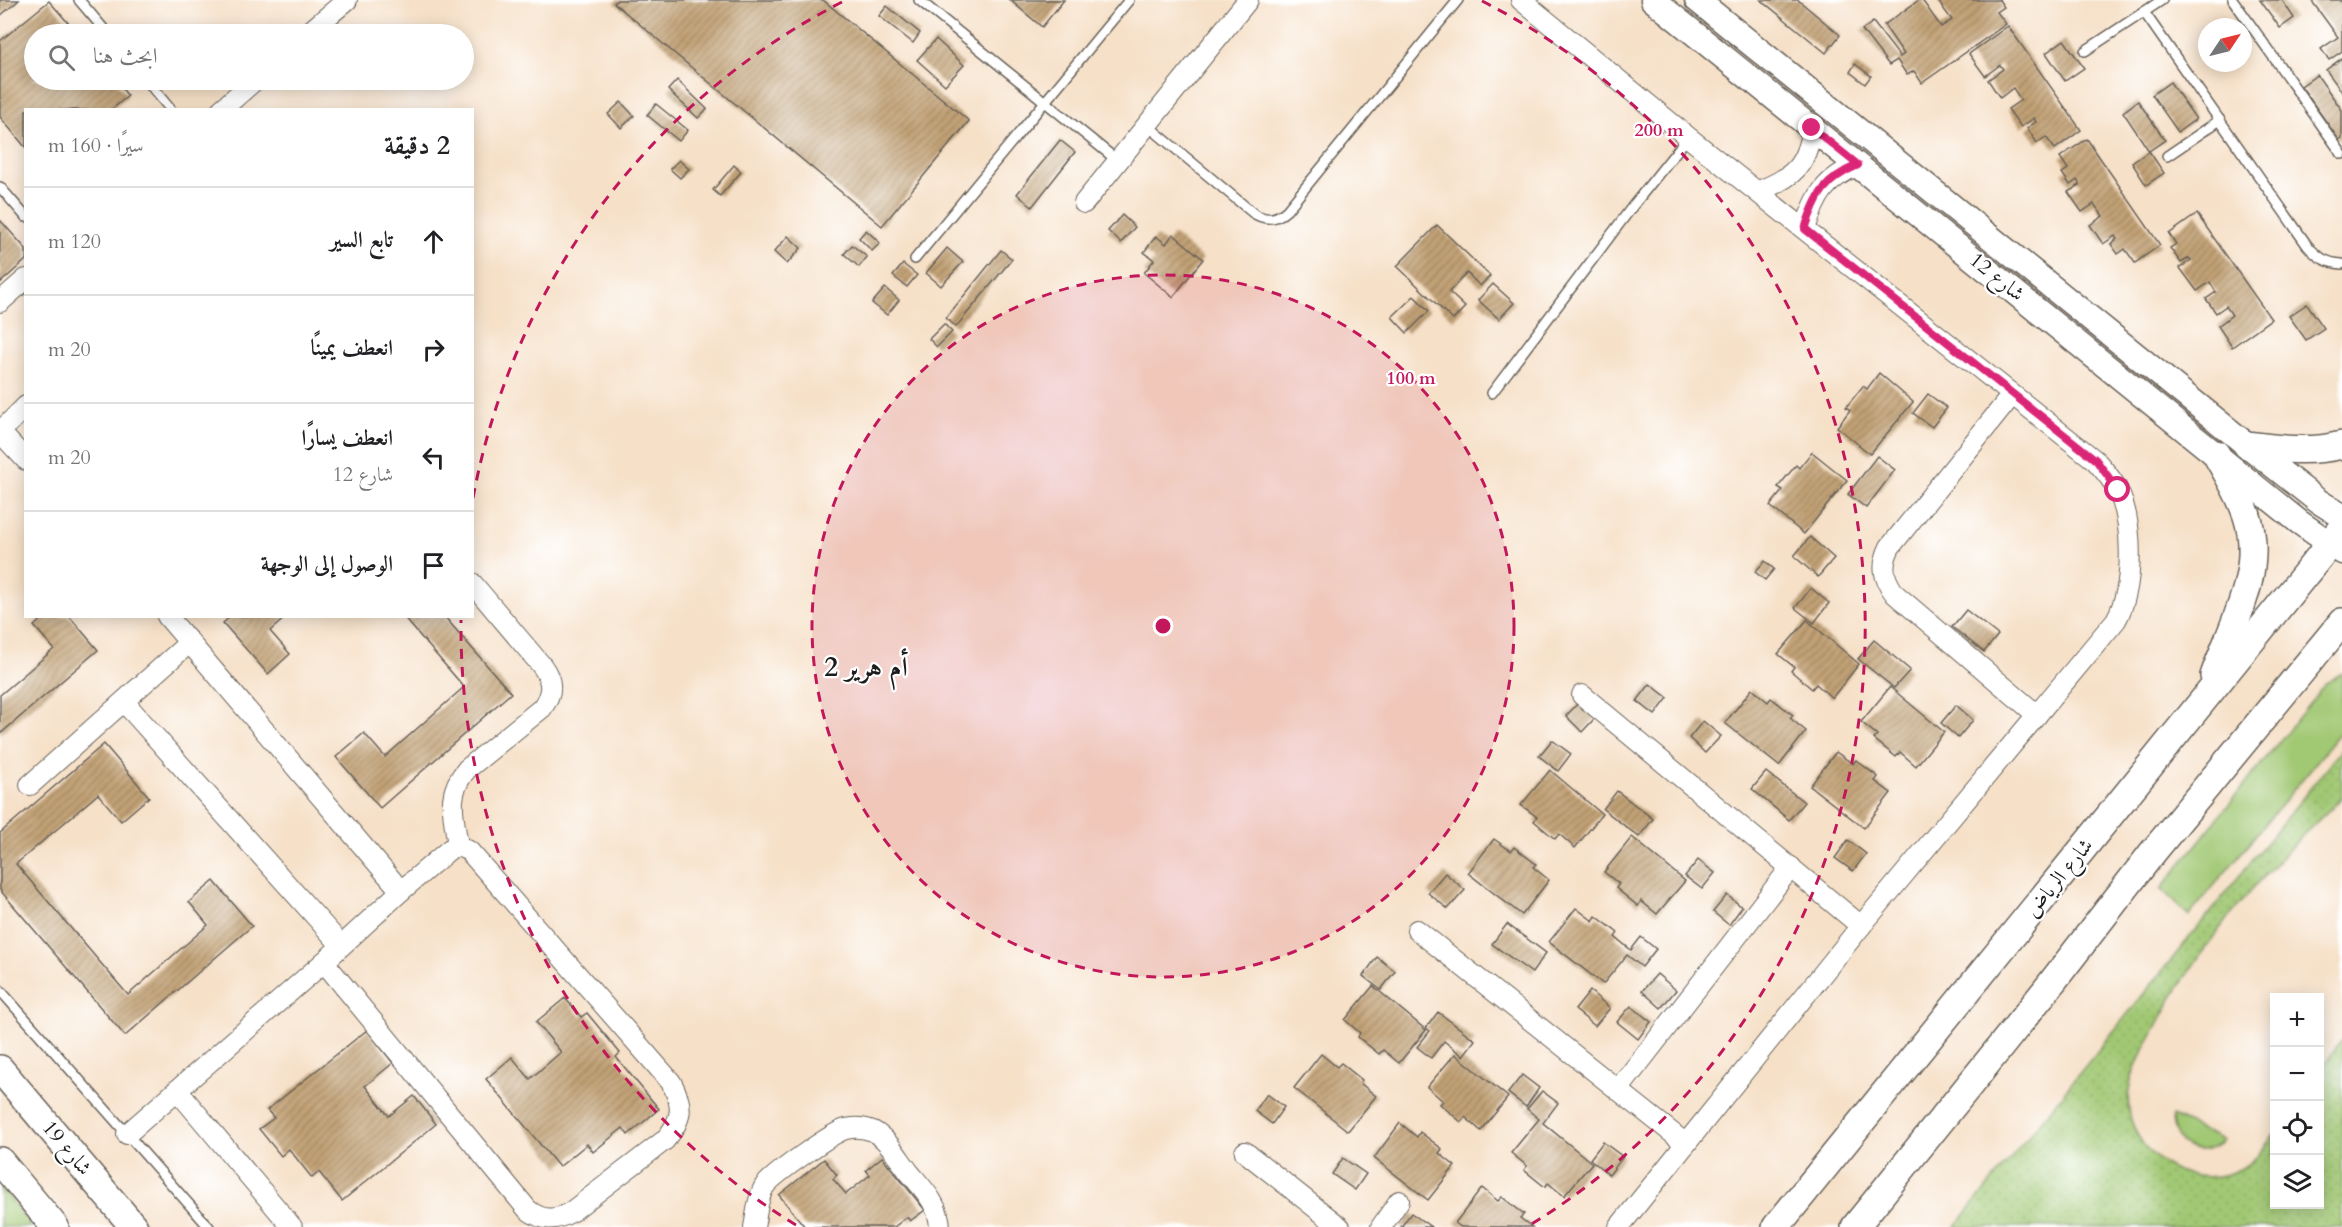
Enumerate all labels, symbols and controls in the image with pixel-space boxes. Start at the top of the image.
north arrow [2198,18,2252,72]
search box [24,24,474,90]
icon: search [45,41,78,74]
text: ابحث هنا [93,41,158,71]
route end [1798,114,1824,140]
text: 200 m [1634,118,1684,143]
text: 2 دقيقة [384,128,450,163]
text: سيرًا · 160 m [48,132,144,159]
text: تابع السير [330,225,393,255]
icon: ahead [417,225,450,258]
text: 120 m [48,228,101,255]
street label: شارع 12 [1961,246,2031,311]
text: انعطف يمينًا [310,333,393,363]
icon: right [417,333,450,366]
text: 20 m [48,336,91,363]
text: 100 m [1386,366,1436,391]
text: انعطف يسارًا [302,423,393,453]
icon: left [417,441,450,474]
text: 20 m [48,444,91,471]
text: شارع 12 [332,461,393,488]
route start [2104,476,2130,502]
text: الوصول إلى الوجهة [261,549,393,579]
icon: arrive [417,549,450,582]
centre of rings [1153,616,1173,636]
district label: أم هرير 2 [824,648,908,691]
street label: شارع الرياض [2018,832,2102,926]
map controls [2270,993,2324,1209]
button: + [2270,993,2324,1047]
button: − [2270,1047,2324,1101]
button: locate [2270,1101,2324,1155]
street label: شارع 19 [33,1114,99,1184]
button: layers [2270,1155,2324,1209]

